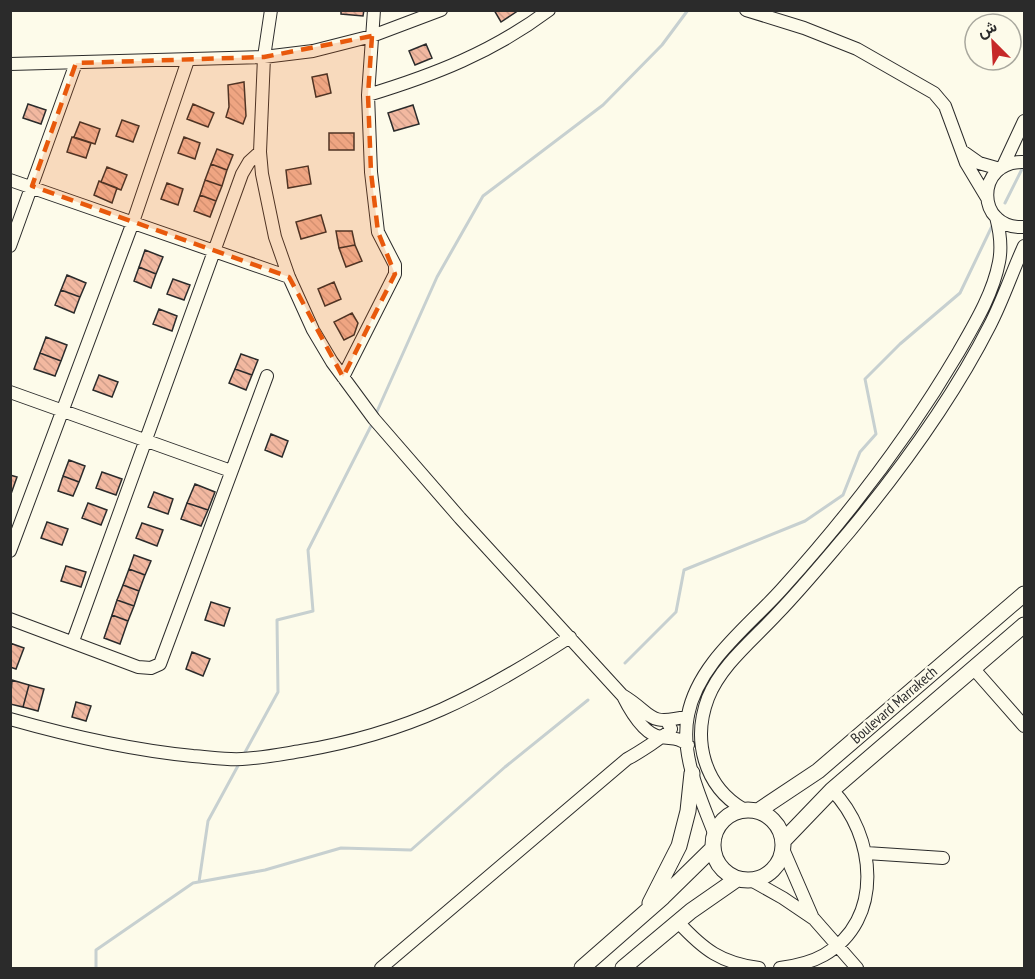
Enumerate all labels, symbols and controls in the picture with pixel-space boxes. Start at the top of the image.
north arrow [963,12,1023,72]
text: ش [974,15,1000,41]
street label: Boulevard Marrakech [846,662,941,747]

